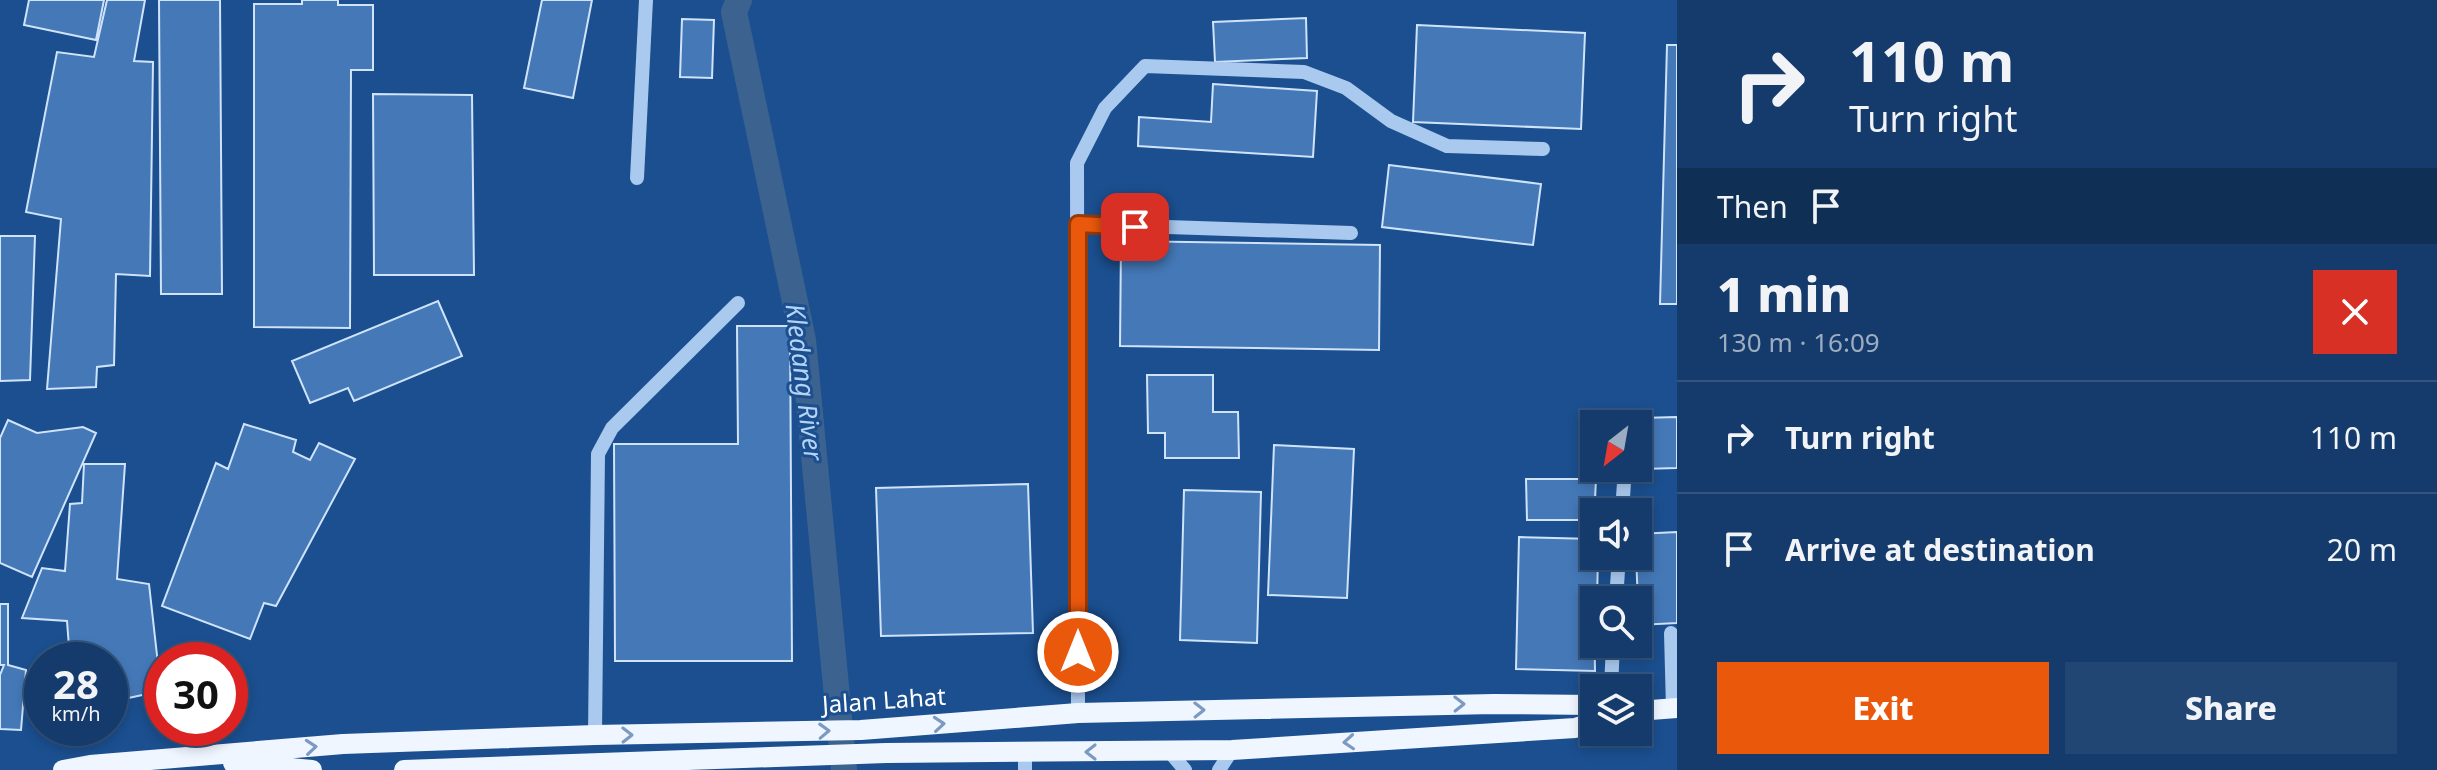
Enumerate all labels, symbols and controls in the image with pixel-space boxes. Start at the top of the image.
text: 110 m [1849,22,2014,98]
icon: right [1717,32,1821,136]
text: Turn right [1849,94,2017,143]
icon: arrive [1804,184,1848,228]
text: Then [1717,186,1788,227]
pin [1101,193,1169,261]
icon: arrive [1113,205,1157,249]
text: 1 min [1717,261,1851,326]
button: close [2313,270,2397,354]
water label: Kledang River [777,301,833,464]
text: 130 m · 16:09 [1717,324,1880,360]
north arrow [1580,410,1652,482]
map controls [1580,410,1652,746]
icon: right [1717,415,1761,459]
text: Turn right [1785,417,1935,458]
text: 110 m [2310,417,2397,458]
button: sound [1580,498,1652,570]
icon: arrive [1717,527,1761,571]
text: Arrive at destination [1785,529,2095,570]
text: 20 m [2327,529,2397,570]
button: search [1580,586,1652,658]
position arrow [1036,610,1120,694]
speed limit sign: 30 [144,642,248,746]
text: 28 [53,656,99,711]
button: Exit [1717,662,2049,754]
button: Share [2065,662,2397,754]
button: layers [1580,674,1652,746]
street label: Jalan Lahat [819,679,947,720]
one-way arrow [1453,696,1466,713]
text: km/h [51,700,101,727]
one-way arrow [1193,701,1206,719]
one-way arrow [933,716,946,733]
one-way arrow [818,723,831,740]
one-way arrow [621,726,634,744]
one-way arrow [1342,733,1355,750]
one-way arrow [305,739,318,756]
one-way arrow [1084,743,1097,761]

